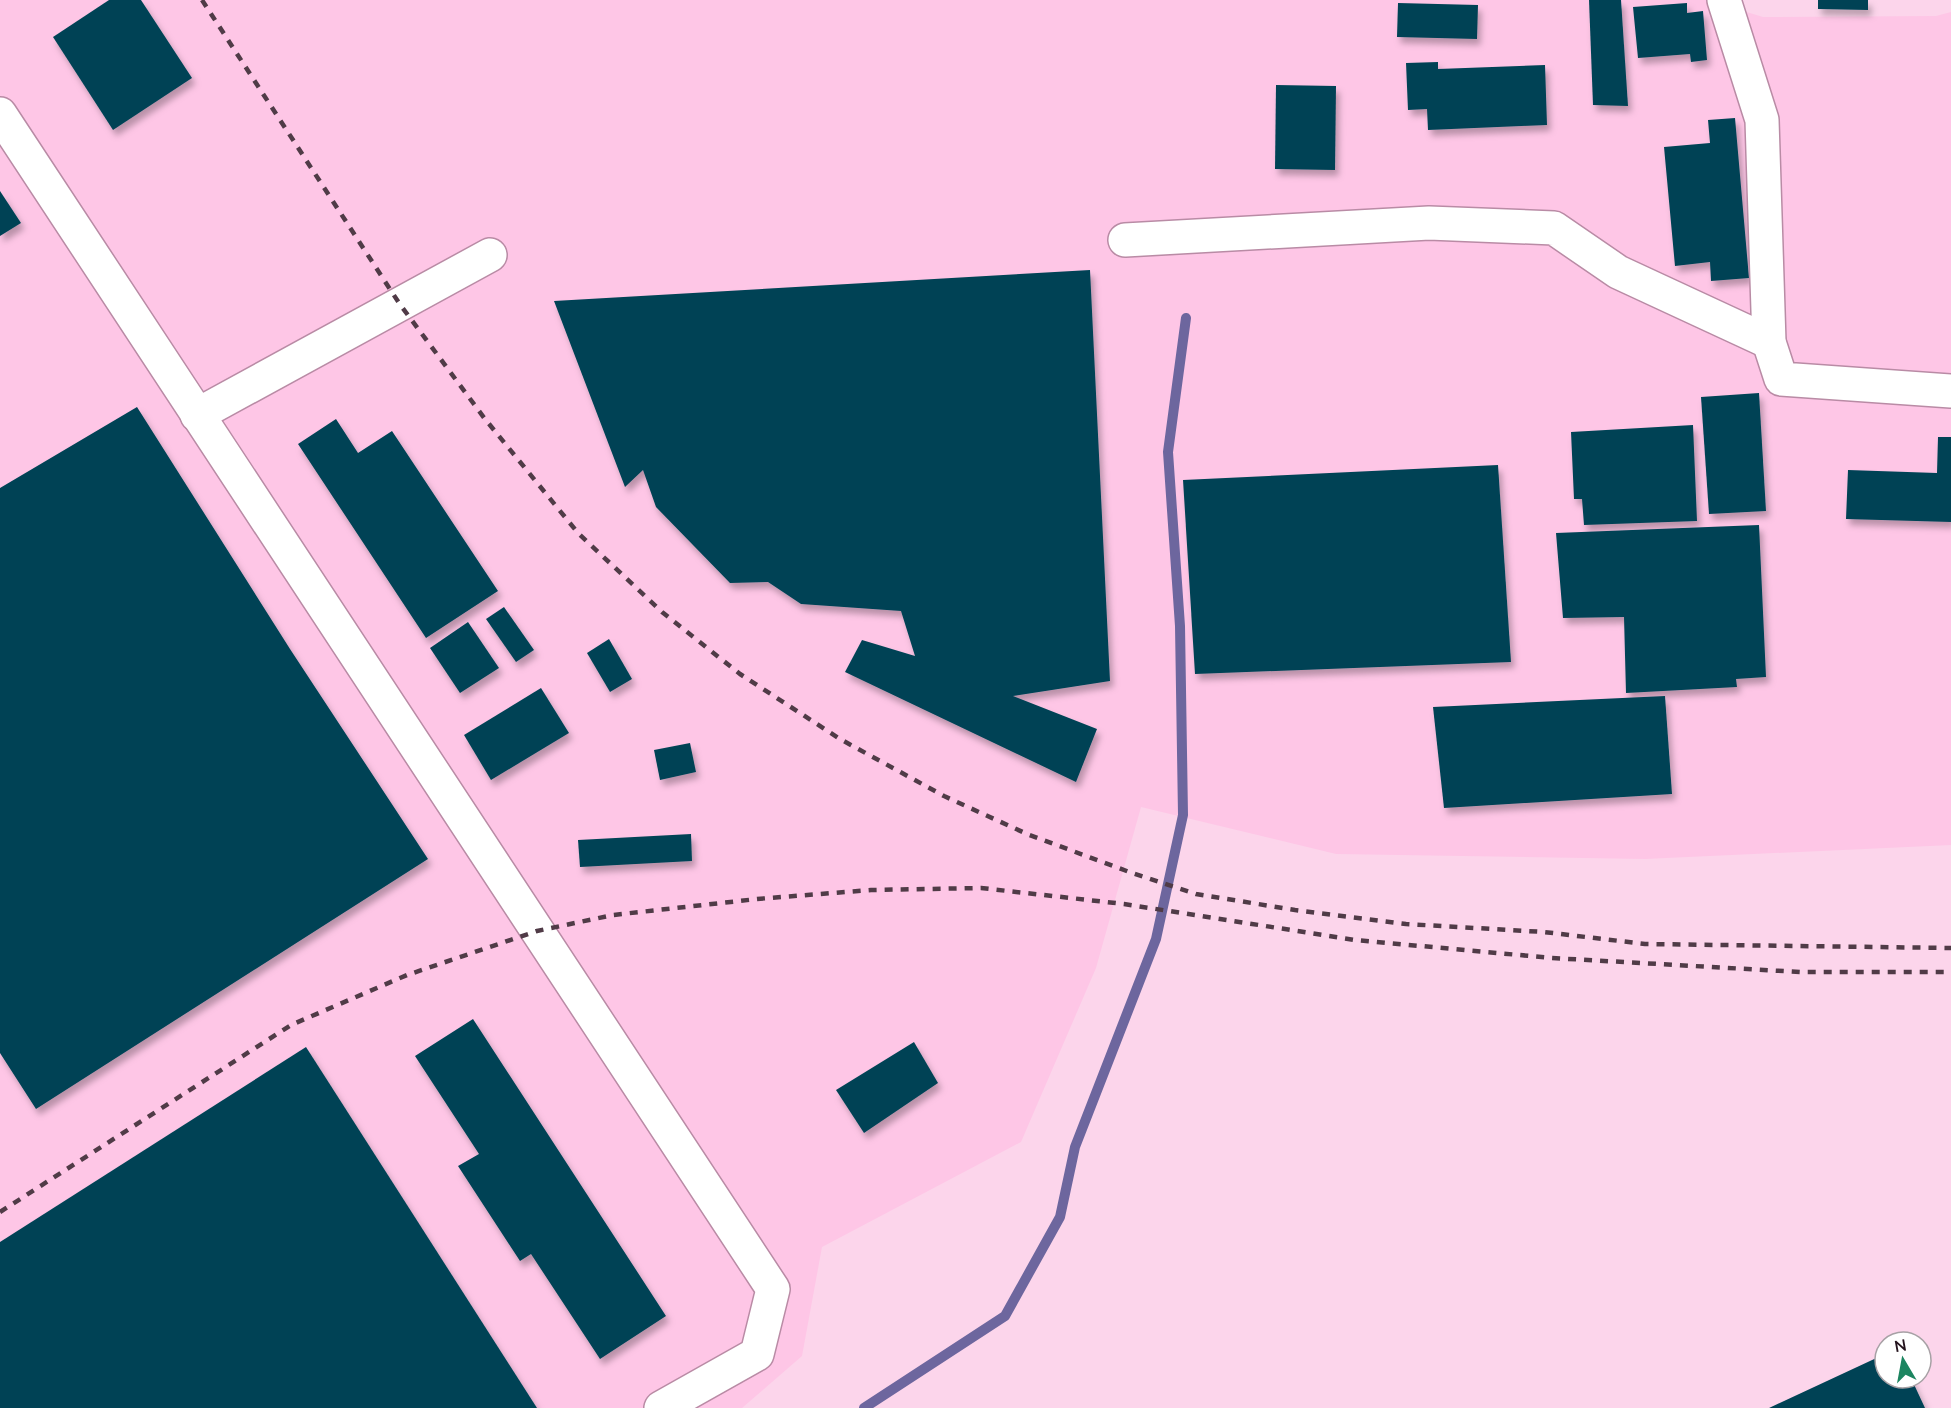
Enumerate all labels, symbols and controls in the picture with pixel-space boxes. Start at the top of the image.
north arrow [1873,1330,1933,1390]
text: N [1893,1334,1908,1358]

